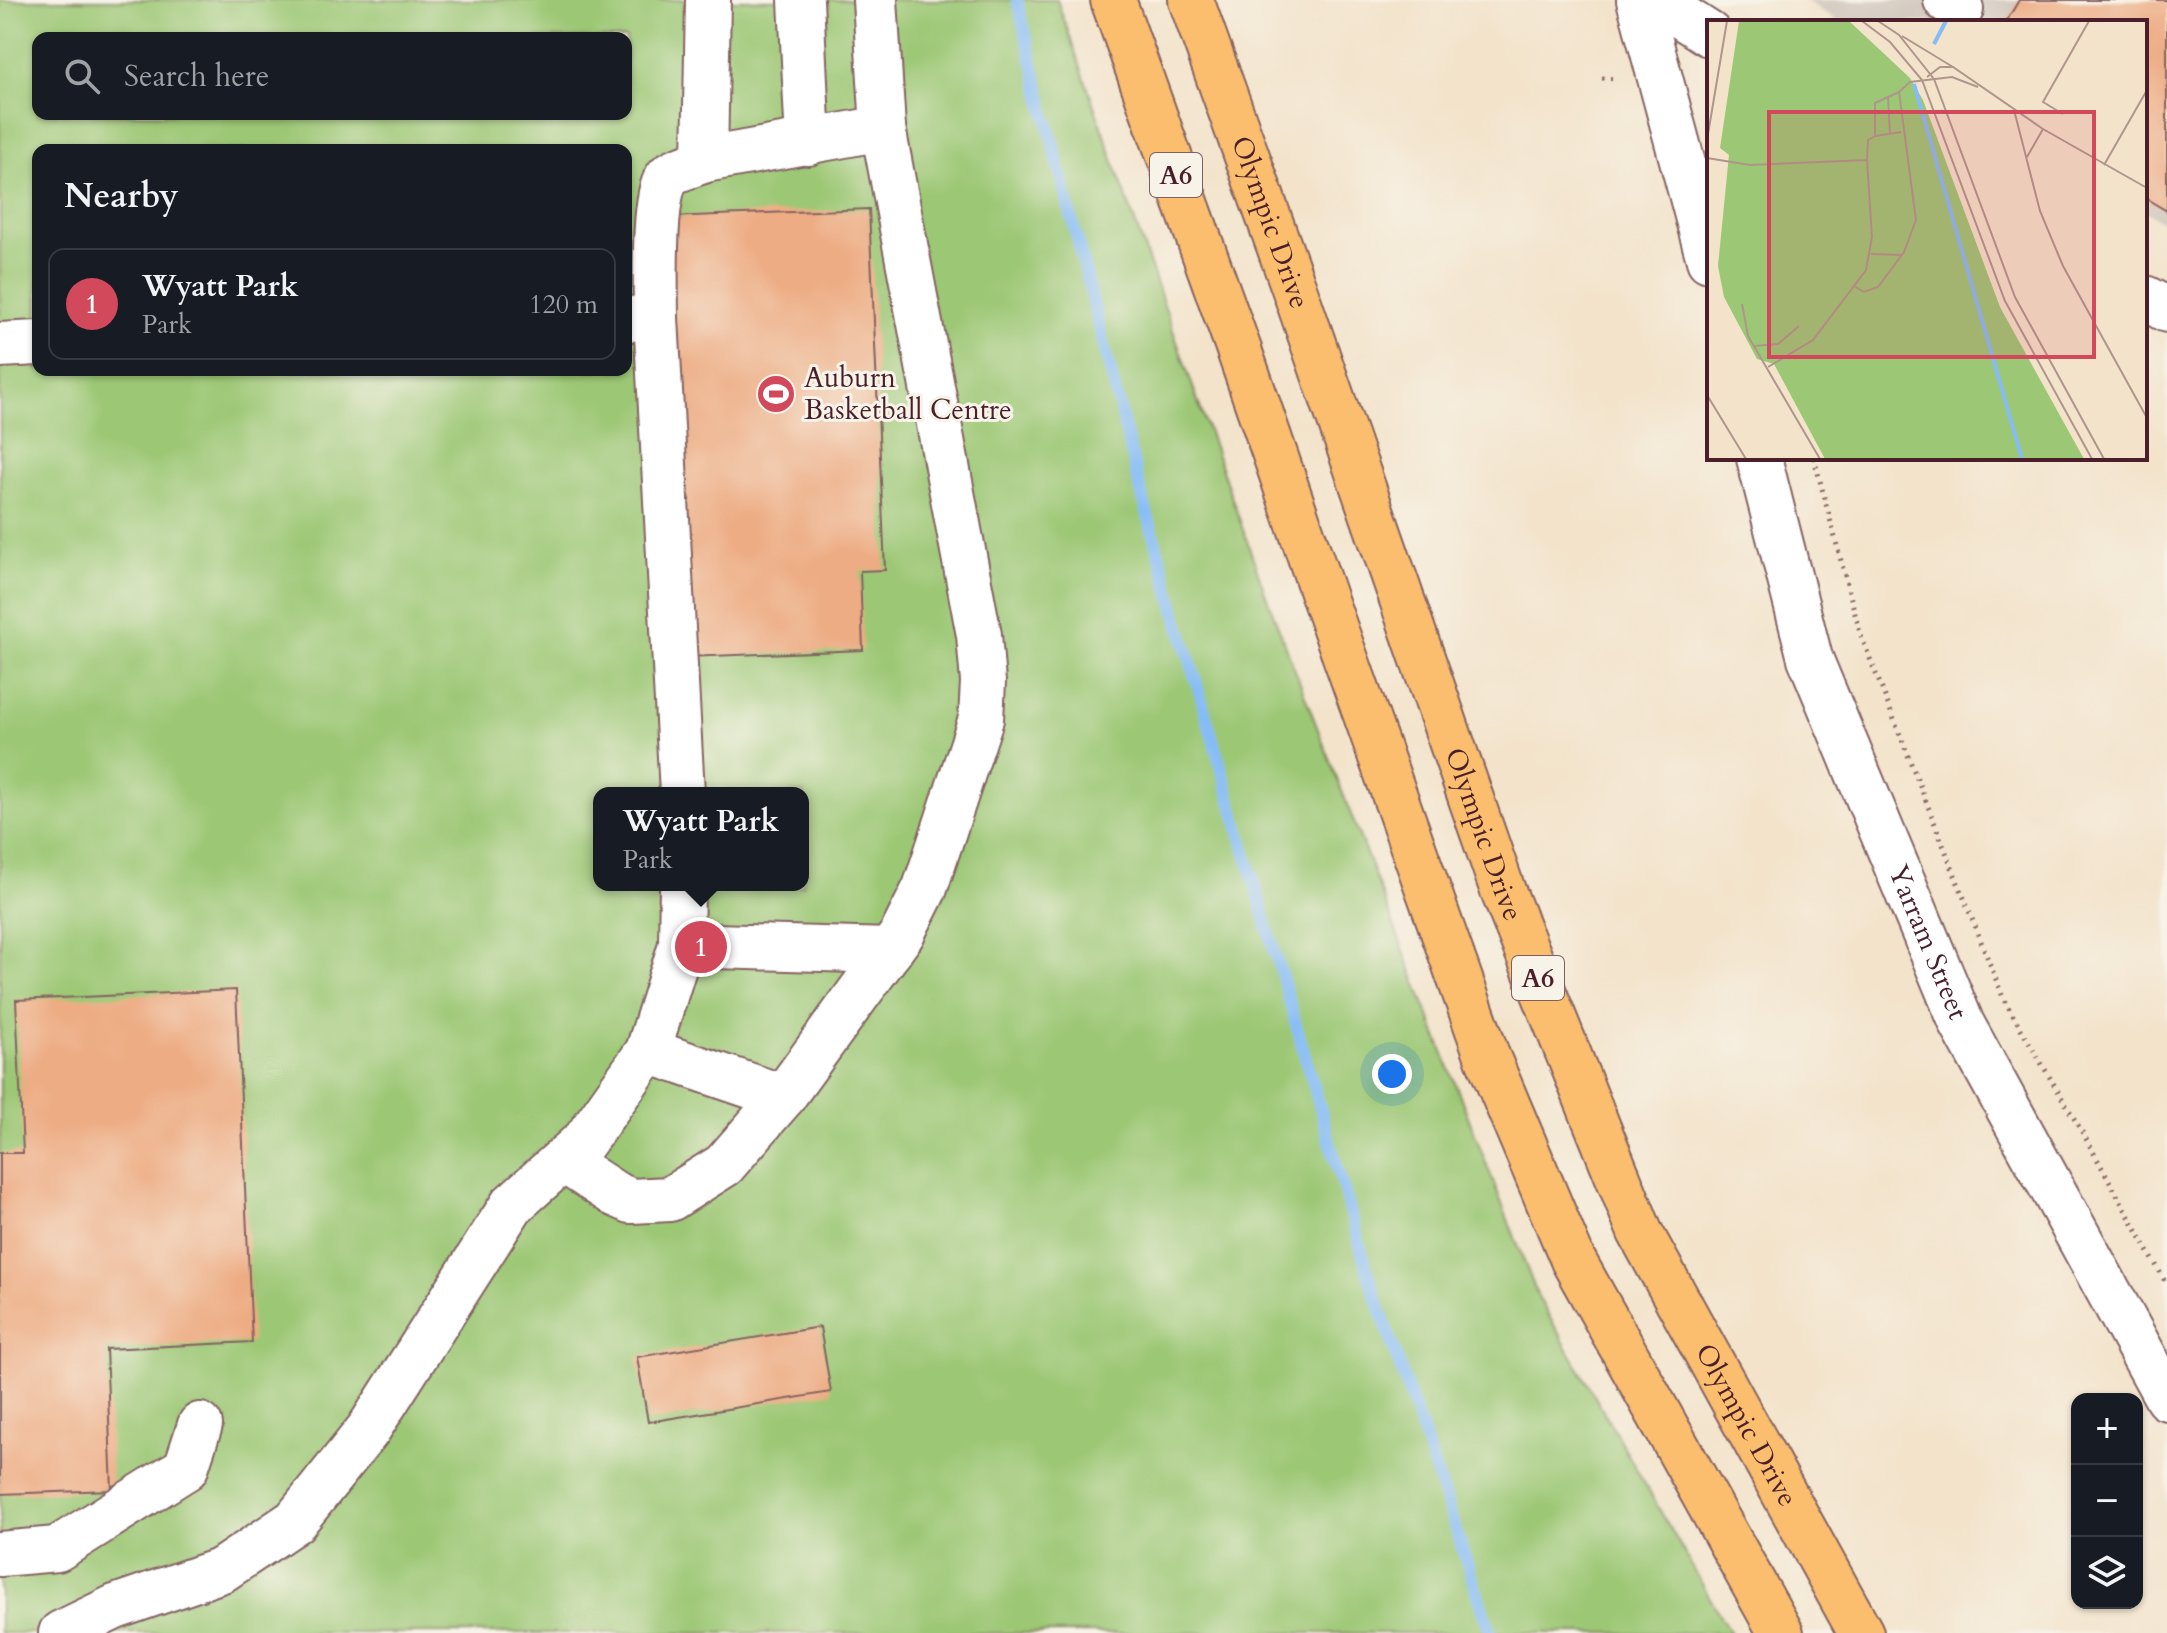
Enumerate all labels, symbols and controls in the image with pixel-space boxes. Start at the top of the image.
inset map [1707,20,2147,460]
search box [32,32,632,120]
icon: search [60,54,104,98]
text: Search here [124,56,269,97]
street label: Olympic Drive [1222,131,1319,314]
road number: A6 [1150,153,1202,197]
text: Nearby [64,173,179,219]
text: Wyatt Park [142,266,299,307]
text: 1 [85,287,99,322]
text: 120 m [529,287,598,322]
text: Park [142,307,192,342]
place label: Auburn Basketball Centre [804,359,1012,429]
sports icon: Auburn Basketball Centre [755,373,797,415]
street label: Olympic Drive [1436,743,1532,926]
popup [593,787,809,891]
text: Wyatt Park [623,801,779,842]
text: Park [623,842,673,877]
street label: Yarram Street [1879,859,1977,1025]
pin: 1 [675,917,727,977]
road number: A6 [1512,956,1564,1000]
your location [1372,1054,1412,1094]
street label: Olympic Drive [1686,1337,1807,1513]
map controls [2071,1393,2143,1609]
button: + [2071,1393,2143,1465]
button: − [2071,1465,2143,1537]
button: layers [2071,1537,2143,1609]

